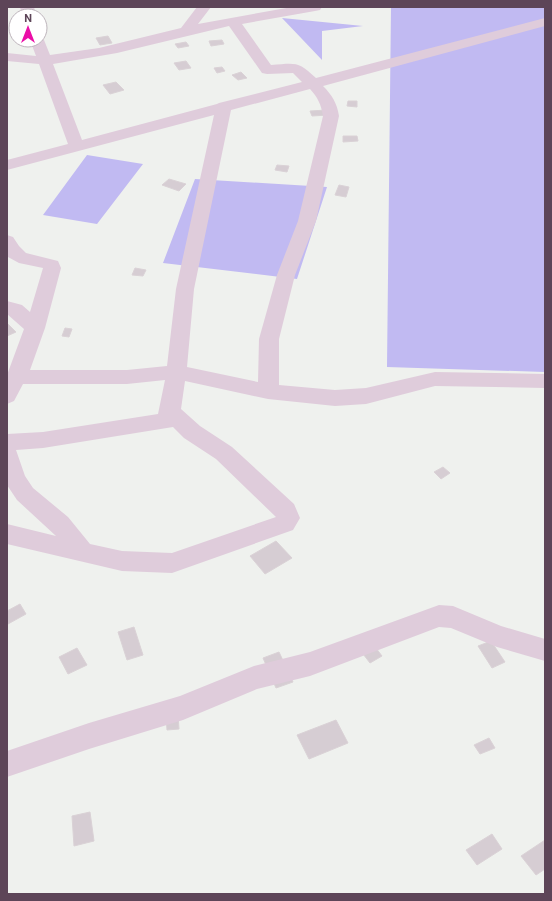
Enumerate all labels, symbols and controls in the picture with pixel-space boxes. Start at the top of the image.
north arrow [8,8,48,48]
text: N [24,12,32,25]

